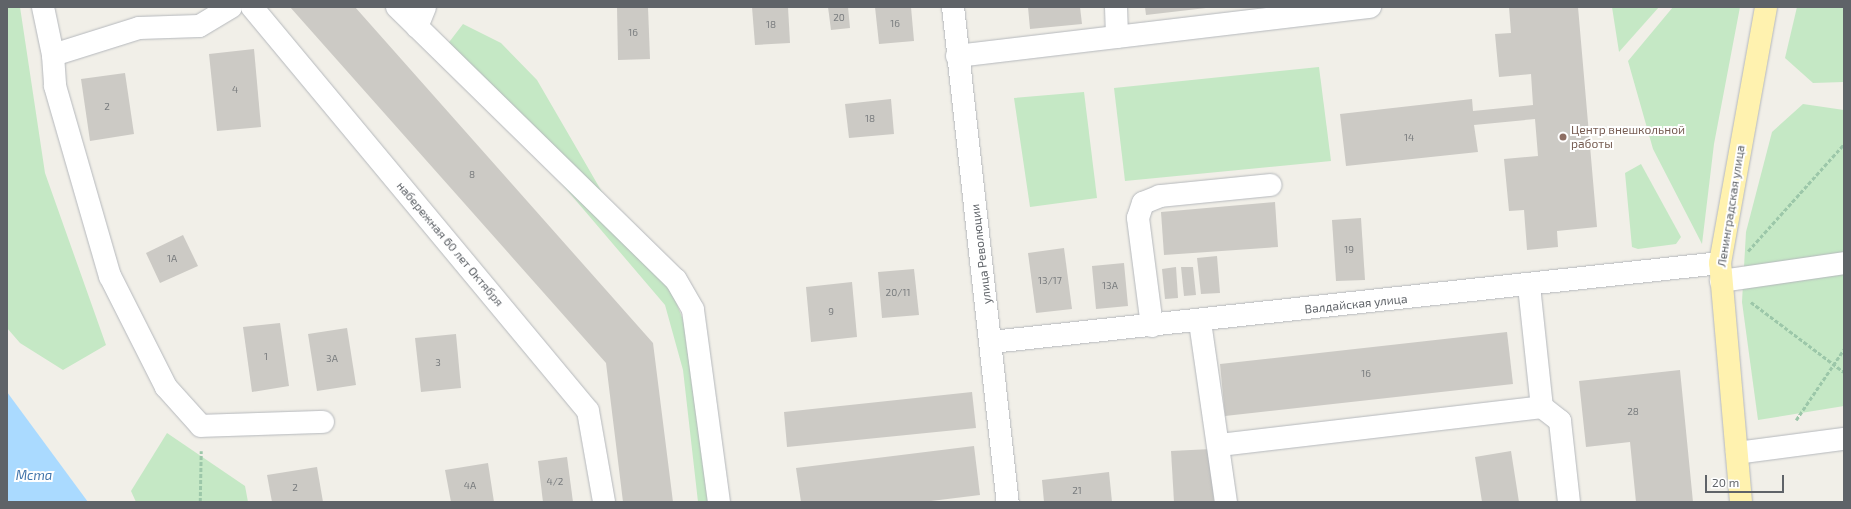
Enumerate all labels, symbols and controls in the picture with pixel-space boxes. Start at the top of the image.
house number: 20 [833,12,845,24]
house number: 16 [890,18,900,30]
house number: 18 [766,19,776,31]
house number: 16 [628,27,638,39]
house number: 4 [232,84,238,96]
house number: 2 [104,101,110,113]
house number: 18 [865,113,875,125]
place label: Центр внешкольной работы [1571,123,1685,151]
house number: 14 [1404,132,1414,144]
marker: Центр внешкольной работы [1558,132,1568,142]
street label: Ленинградская улица [1714,144,1748,268]
house number: 8 [469,169,475,181]
street label: набережная 60 лет Октября [394,179,506,309]
street label: улица Революции [968,203,994,305]
house number: 19 [1344,244,1354,256]
house number: 1А [167,253,177,265]
house number: 13/17 [1038,275,1062,287]
house number: 13А [1102,280,1118,292]
house number: 20/11 [886,287,910,299]
street label: Валдайская улица [1304,291,1408,317]
house number: 9 [828,306,834,318]
house number: 1 [264,351,268,363]
house number: 3А [326,353,338,365]
house number: 3 [435,357,441,369]
house number: 16 [1361,368,1371,380]
house number: 28 [1627,406,1639,418]
water label: Мста [16,467,52,483]
scale bar [1707,467,1786,493]
text: 20 m [1712,475,1739,489]
house number: 4/2 [547,476,563,488]
house number: 4А [464,480,476,492]
house number: 2 [292,482,298,494]
house number: 21 [1072,485,1082,497]

